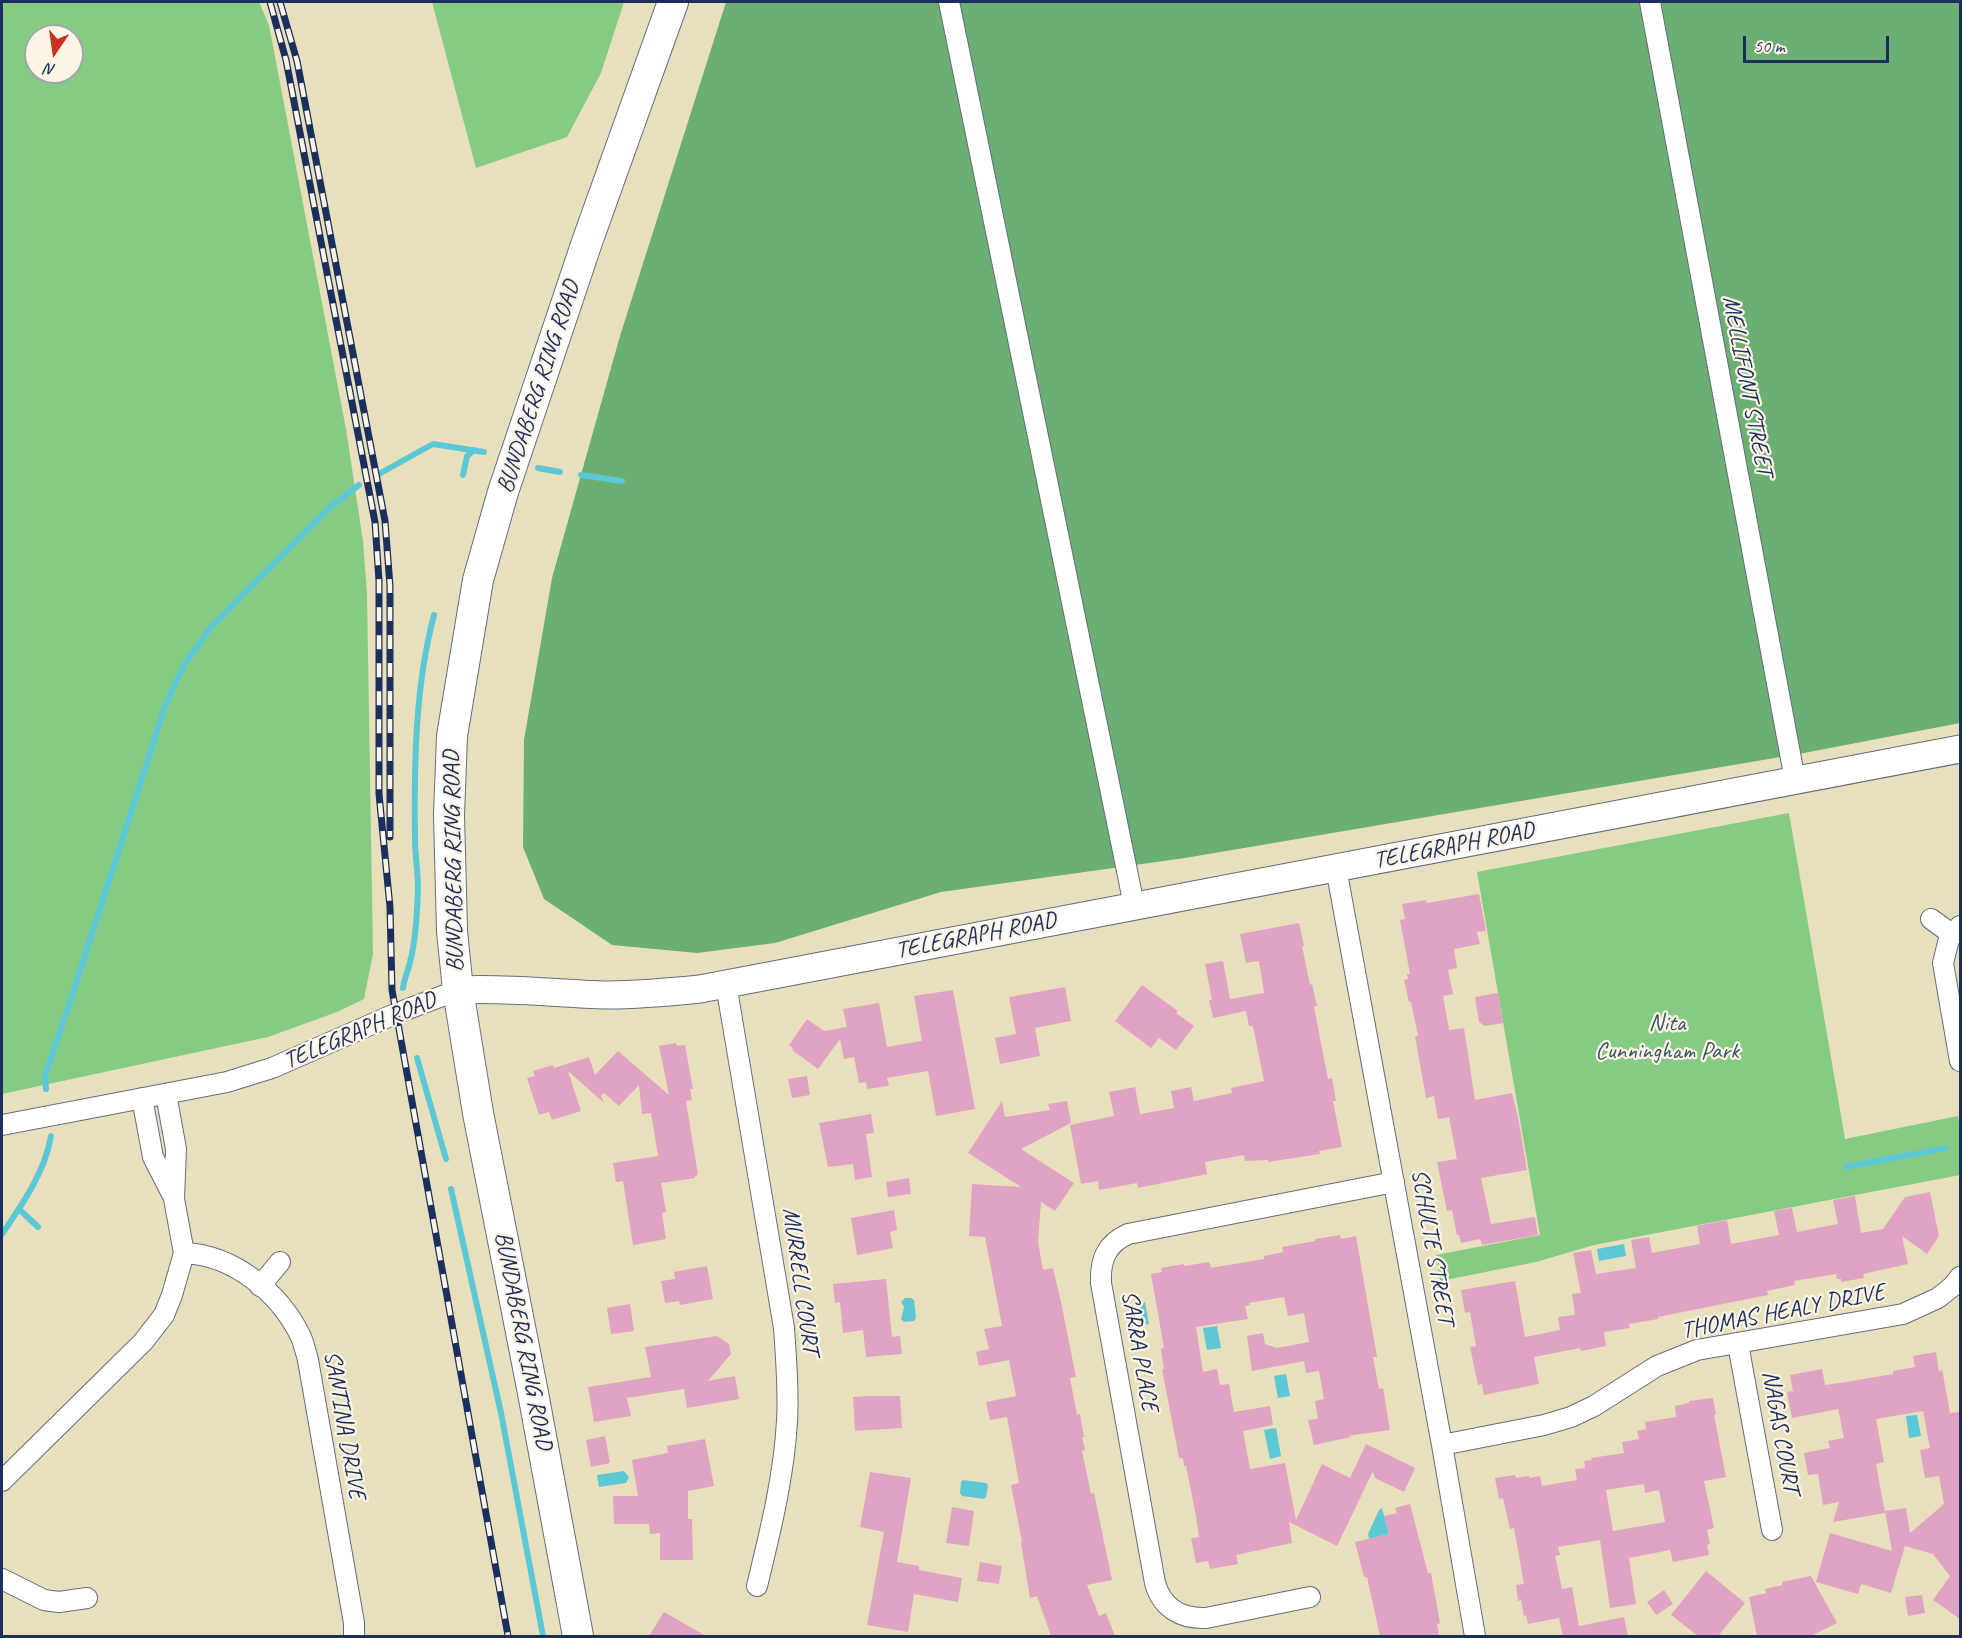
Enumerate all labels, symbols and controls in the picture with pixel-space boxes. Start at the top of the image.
north arrow [24,24,84,84]
scale bar [1746,24,1892,62]
text: 50 m [1754,35,1785,57]
text: N [43,59,57,80]
street label: BUNDABERG RING ROAD [491,277,587,497]
street label: MELLIFONT STREET [1715,294,1779,478]
street label: BUNDABERG RING ROAD [438,750,470,972]
street label: TELEGRAPH ROAD [1371,816,1537,876]
street label: TELEGRAPH ROAD [893,906,1059,966]
street label: TELEGRAPH ROAD [279,986,441,1076]
park label: Nita Cunningham Park [1595,1010,1739,1066]
street label: SCHULTE STREET [1404,1167,1460,1327]
street label: MURRELL COURT [775,1206,825,1356]
street label: BUNDABERG RING ROAD [488,1230,558,1452]
street label: THOMAS HEALY DRIVE [1679,1278,1887,1346]
street label: SARRA PLACE [1114,1288,1164,1414]
street label: SANTINA DRIVE [317,1349,371,1501]
street label: NAGAS COURT [1755,1368,1805,1496]

